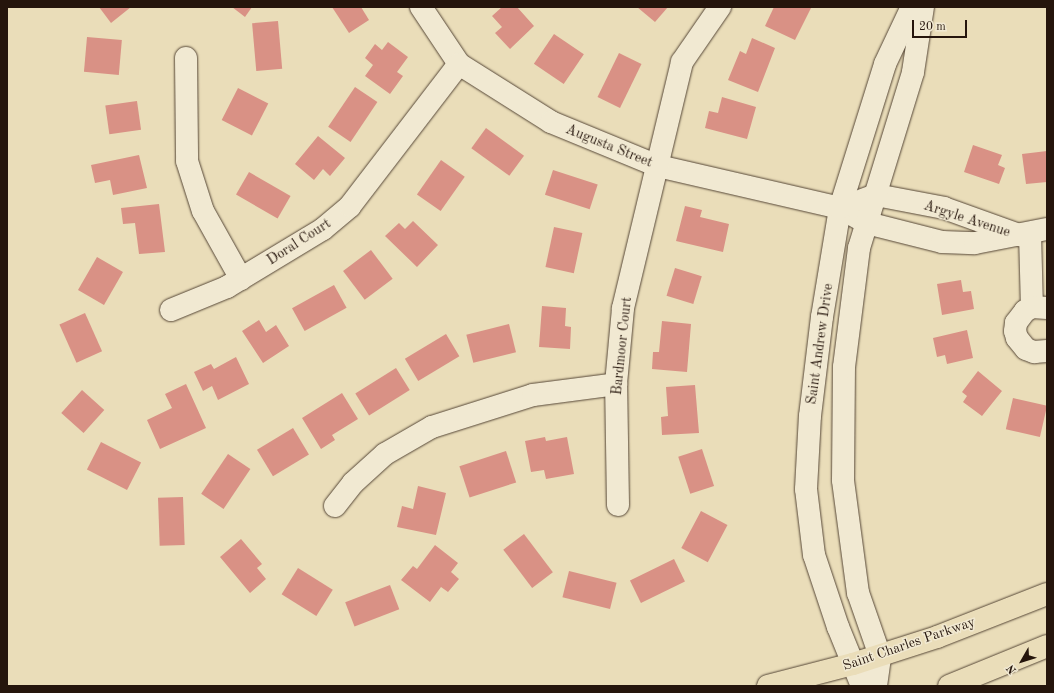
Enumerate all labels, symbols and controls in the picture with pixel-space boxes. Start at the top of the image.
scale bar [914,12,969,38]
text: 20 m [919,21,946,33]
street label: Augusta Street [563,121,655,171]
street label: Argyle Avenue [922,197,1012,241]
street label: Doral Court [264,215,334,269]
street label: Saint Andrew Drive [803,282,837,406]
street label: Bardmoor Court [608,296,636,396]
street label: Saint Charles Parkway [841,613,977,675]
north arrow [1002,641,1042,681]
text: N [1005,662,1019,676]

